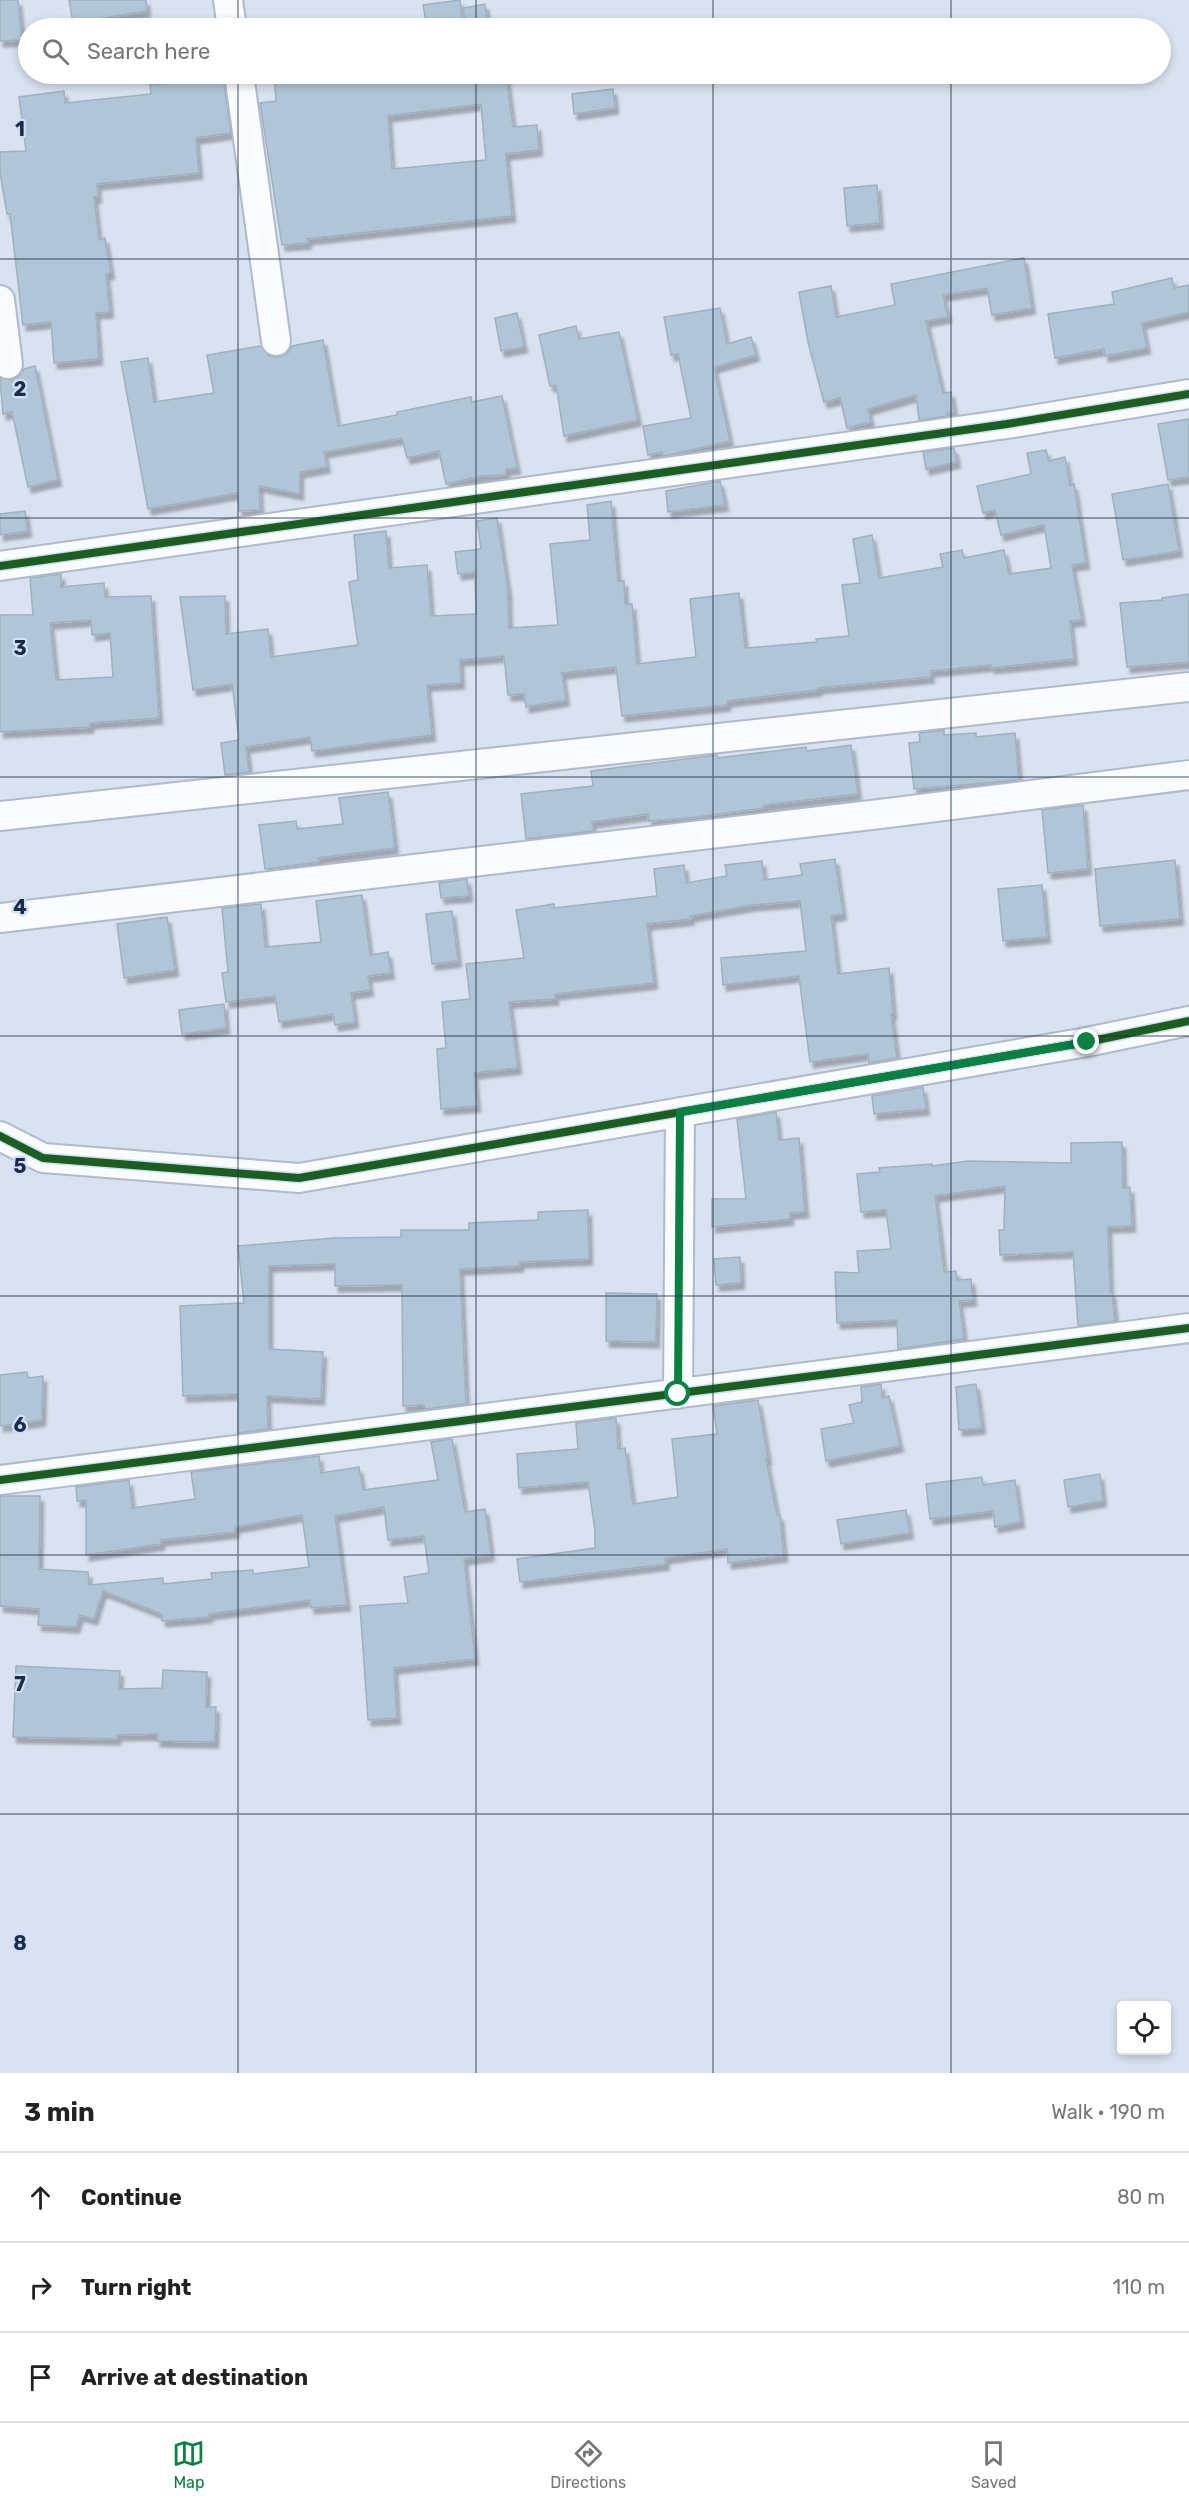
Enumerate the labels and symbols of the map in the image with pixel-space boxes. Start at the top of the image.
text: 1 [15,117,25,141]
text: 2 [14,377,27,401]
text: 3 [13,636,27,660]
text: 4 [13,895,27,919]
route end [1073,1028,1099,1054]
text: 5 [14,1154,27,1178]
route start [664,1380,690,1406]
text: 6 [13,1413,27,1437]
text: 7 [14,1672,26,1696]
text: 8 [13,1931,27,1955]

